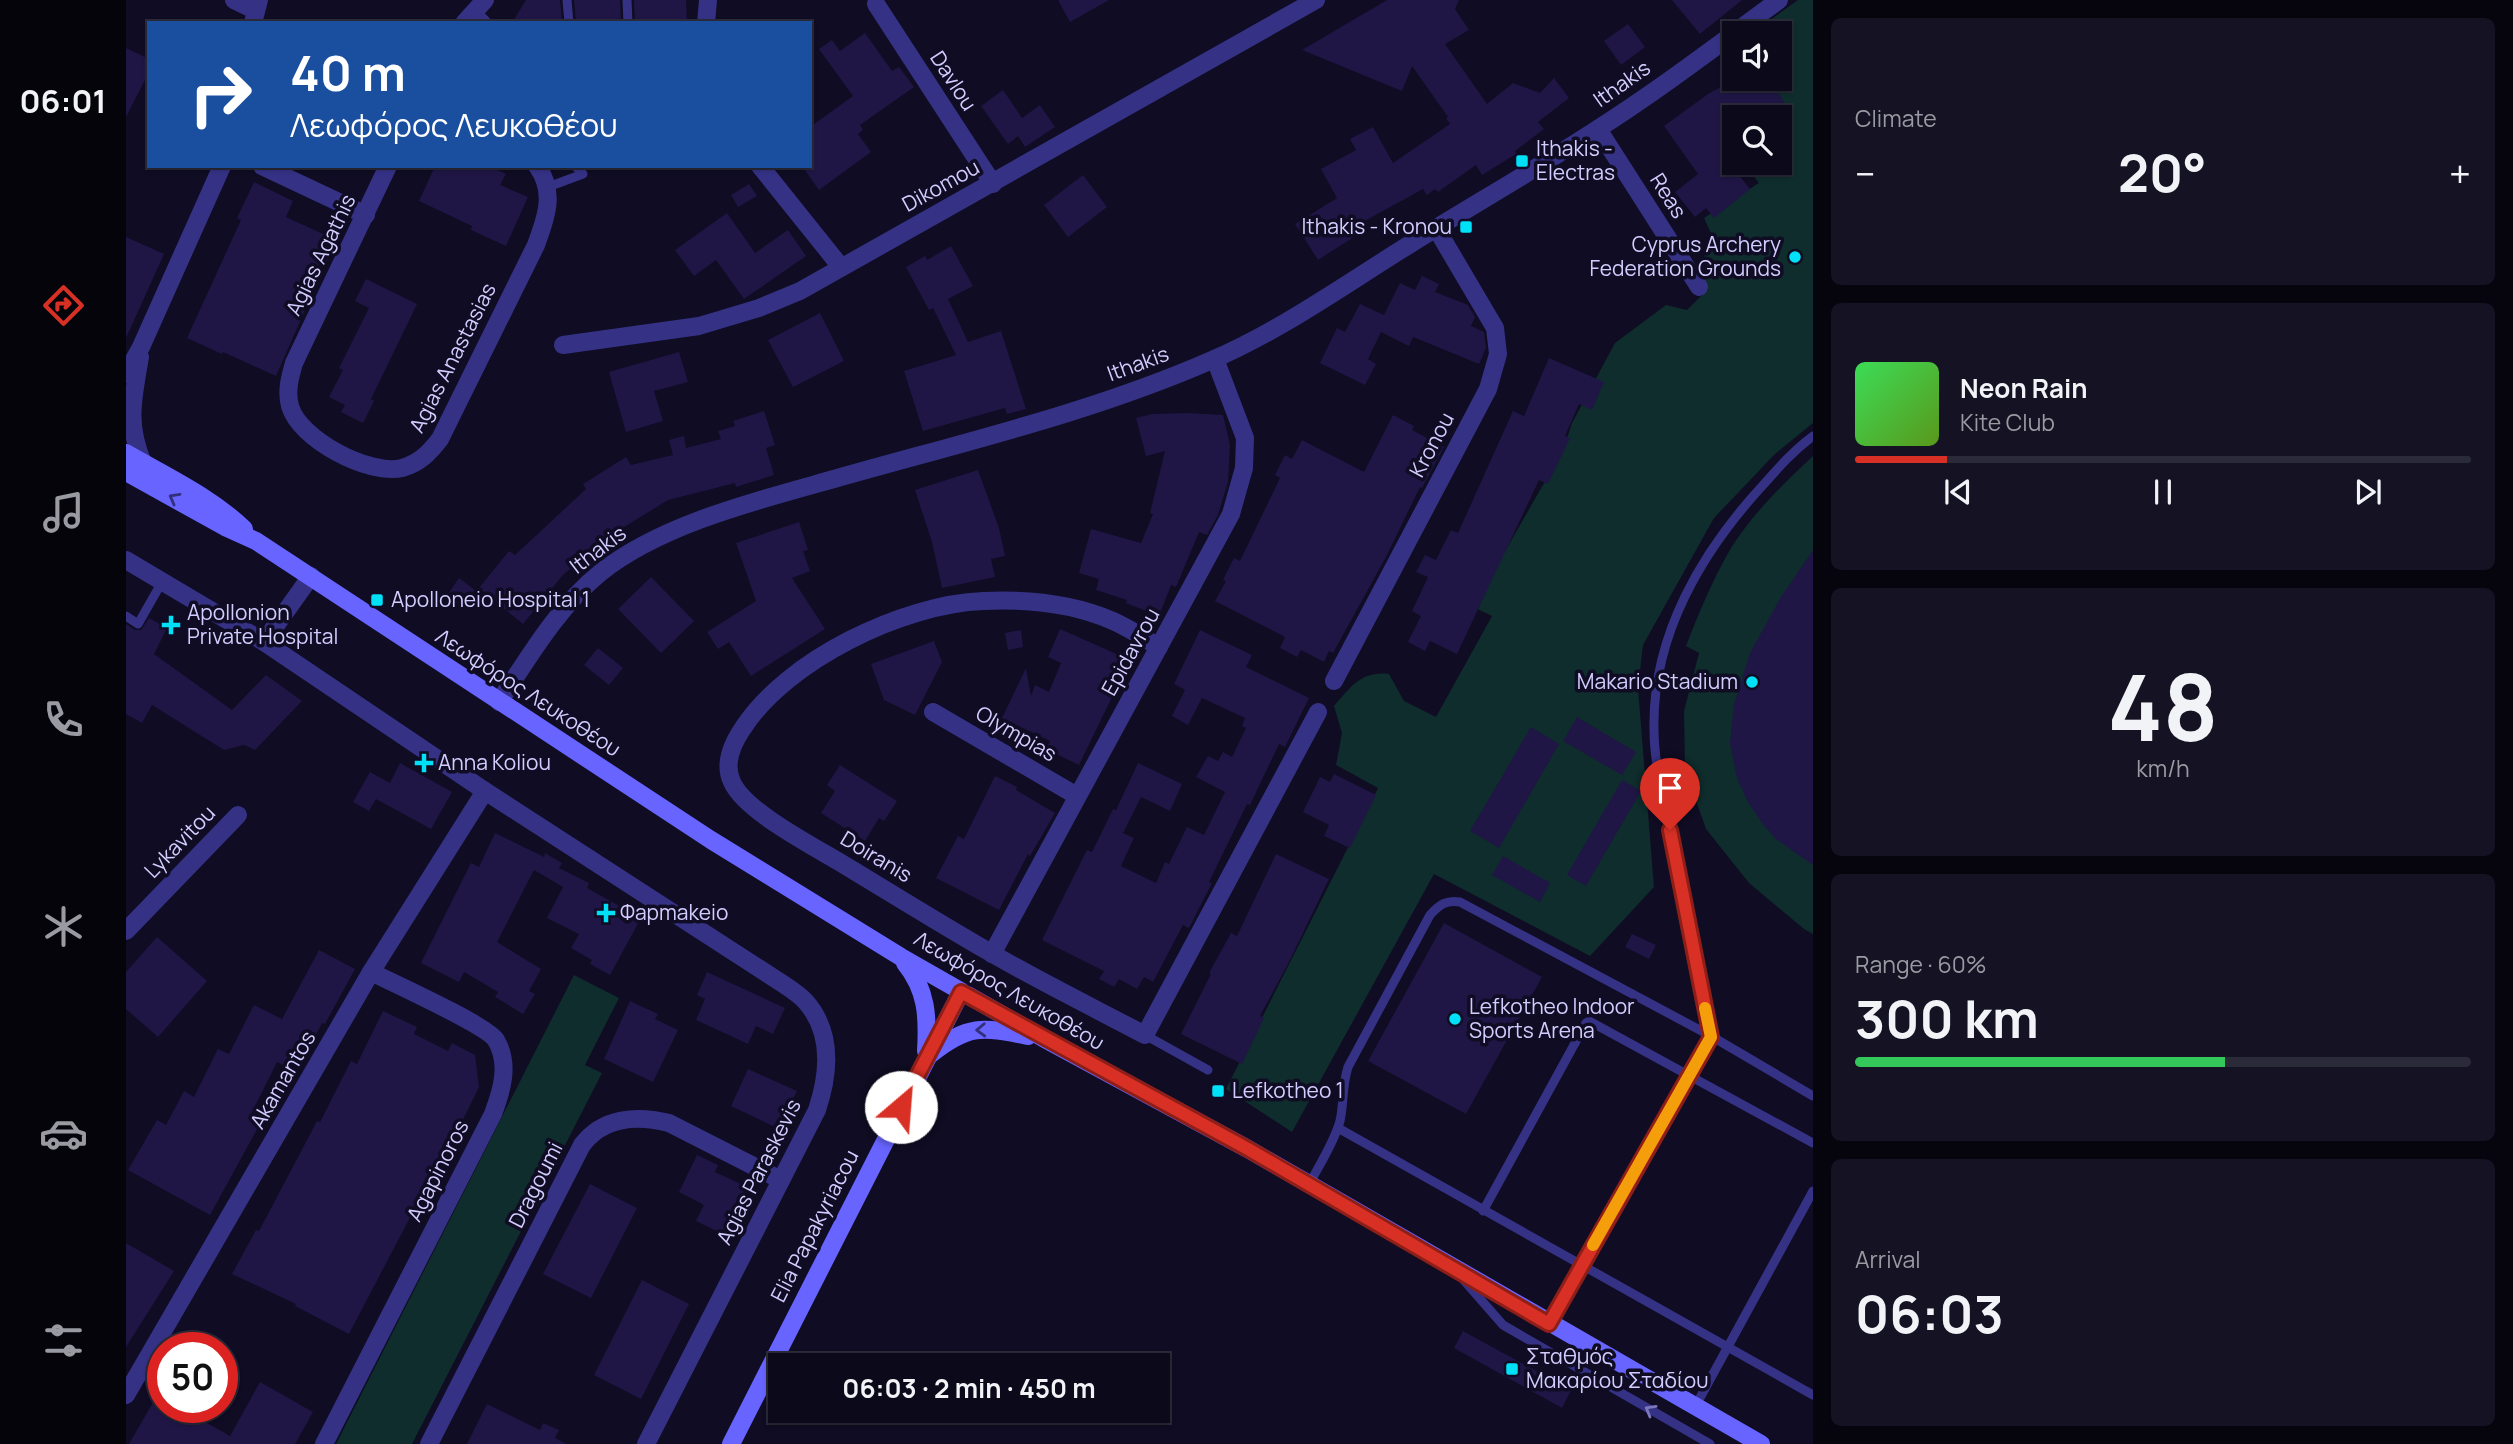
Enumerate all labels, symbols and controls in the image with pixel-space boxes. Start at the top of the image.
map controls [1722,21,1792,175]
button: sound [1722,21,1792,91]
text: 40 m [290,39,406,106]
street label: Davlou [924,45,984,116]
icon: right [175,49,266,140]
street label: Ithakis [1587,53,1656,113]
text: 06:01 [20,79,106,123]
text: Climate [1855,102,1937,134]
text: Λεωφόρος Λευκοθέου [290,103,618,147]
button: search [1722,105,1792,175]
place label: Ithakis - Electras [1536,134,1615,186]
text: 20° [2118,137,2207,208]
text: − [1855,147,1876,199]
text: + [2449,147,2471,199]
street label: Dikomou [897,152,984,218]
marker: Ithakis - Electras [1514,153,1530,169]
street label: Reas [1644,168,1693,223]
street label: Agias Agathis [279,189,362,320]
place label: Ithakis - Kronou [1301,212,1452,240]
marker: Ithakis - Kronou [1458,219,1474,235]
place label: Cyprus Archery Federation Grounds [1590,230,1781,282]
marker: Cyprus Archery Federation Grounds [1787,249,1803,265]
street label: Agias Anastasias [402,278,502,437]
icon: directions [39,281,88,330]
street label: Ithakis [1103,339,1172,387]
text: Neon Rain [1960,370,2088,406]
text: Kite Club [1960,406,2055,438]
street label: Kronou [1402,407,1460,482]
icon: previous [1939,473,1977,511]
icon: pause [2144,473,2182,511]
icon: next [2349,473,2387,511]
icon: music [39,488,88,537]
one-way arrow [169,493,182,506]
street label: Ithakis [563,519,631,580]
place label: Apolloneio Hospital 1 [391,585,590,613]
marker: Apolloneio Hospital 1 [369,592,385,608]
place label: Apollonion Private Hospital [187,598,338,650]
street label: Epidavrou [1095,603,1166,700]
marker: Apollonion Private Hospital [161,615,181,635]
street label: Λεωφόρος Λευκοθέου [431,622,626,762]
text: 48 [2107,644,2219,768]
place label: Makario Stadium [1577,667,1738,695]
marker: Makario Stadium [1744,674,1760,690]
icon: phone [39,695,88,744]
street label: Olympias [971,699,1062,768]
place label: Anna Koliou [438,748,551,776]
text: km/h [2136,752,2190,784]
marker: Anna Koliou [416,755,432,771]
pin [1640,758,1700,830]
icon: arrive [1651,769,1689,807]
street label: Lykavitou [138,799,221,884]
street label: Doiranis [836,824,917,888]
place label: Φapmakeio [620,898,728,926]
icon: climate [39,902,88,951]
marker: Φapmakeio [598,905,614,921]
street label: Λεωφόρος Λευκοθέου [909,924,1110,1056]
text: Range · 60% [1855,948,1986,980]
text: 300 km [1855,983,2039,1054]
place label: Lefkotheo Indoor Sports Arena [1469,992,1635,1044]
marker: Lefkotheo Indoor Sports Arena [1447,1011,1463,1027]
one-way arrow [975,1023,986,1038]
street label: Akamantos [243,1025,321,1134]
position arrow [864,1070,938,1144]
place label: Lefkotheo 1 [1232,1076,1344,1104]
marker: Lefkotheo 1 [1210,1083,1226,1099]
street label: Agias Paraskevis [709,1094,807,1249]
icon: car [39,1109,88,1158]
street label: Agapinoros [400,1115,475,1226]
street label: Dragoumi [502,1137,569,1232]
street label: Elia Papakyriacou [764,1145,865,1306]
text: Arrival [1855,1243,1921,1275]
text: 06:03 [1855,1278,2004,1349]
icon: filters [39,1316,88,1365]
speed limit sign: 50 [147,1332,238,1423]
place label: Σταθμός Μακαρίου Σταδίου [1526,1342,1708,1394]
marker: Σταθμός Μακαρίου Σταδίου [1504,1361,1520,1377]
text: 06:03 · 2 min · 450 m [842,1370,1096,1406]
one-way arrow [1645,1405,1658,1418]

